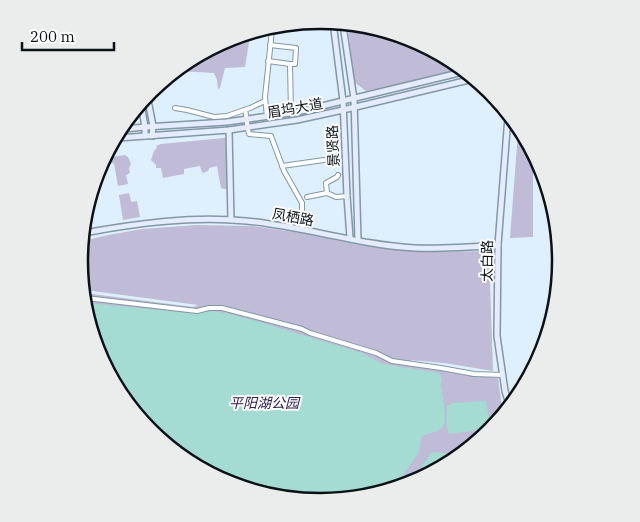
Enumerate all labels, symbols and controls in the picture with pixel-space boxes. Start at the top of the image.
scale bar [22,20,115,52]
text: 200 m [30,27,75,46]
street label: 眉坞大道 [266,94,324,122]
street label: 景贤路 [323,125,343,167]
street label: 凤栖路 [271,204,315,230]
street label: 太白路 [478,240,496,282]
park label: 平阳湖公园 [229,394,301,412]

